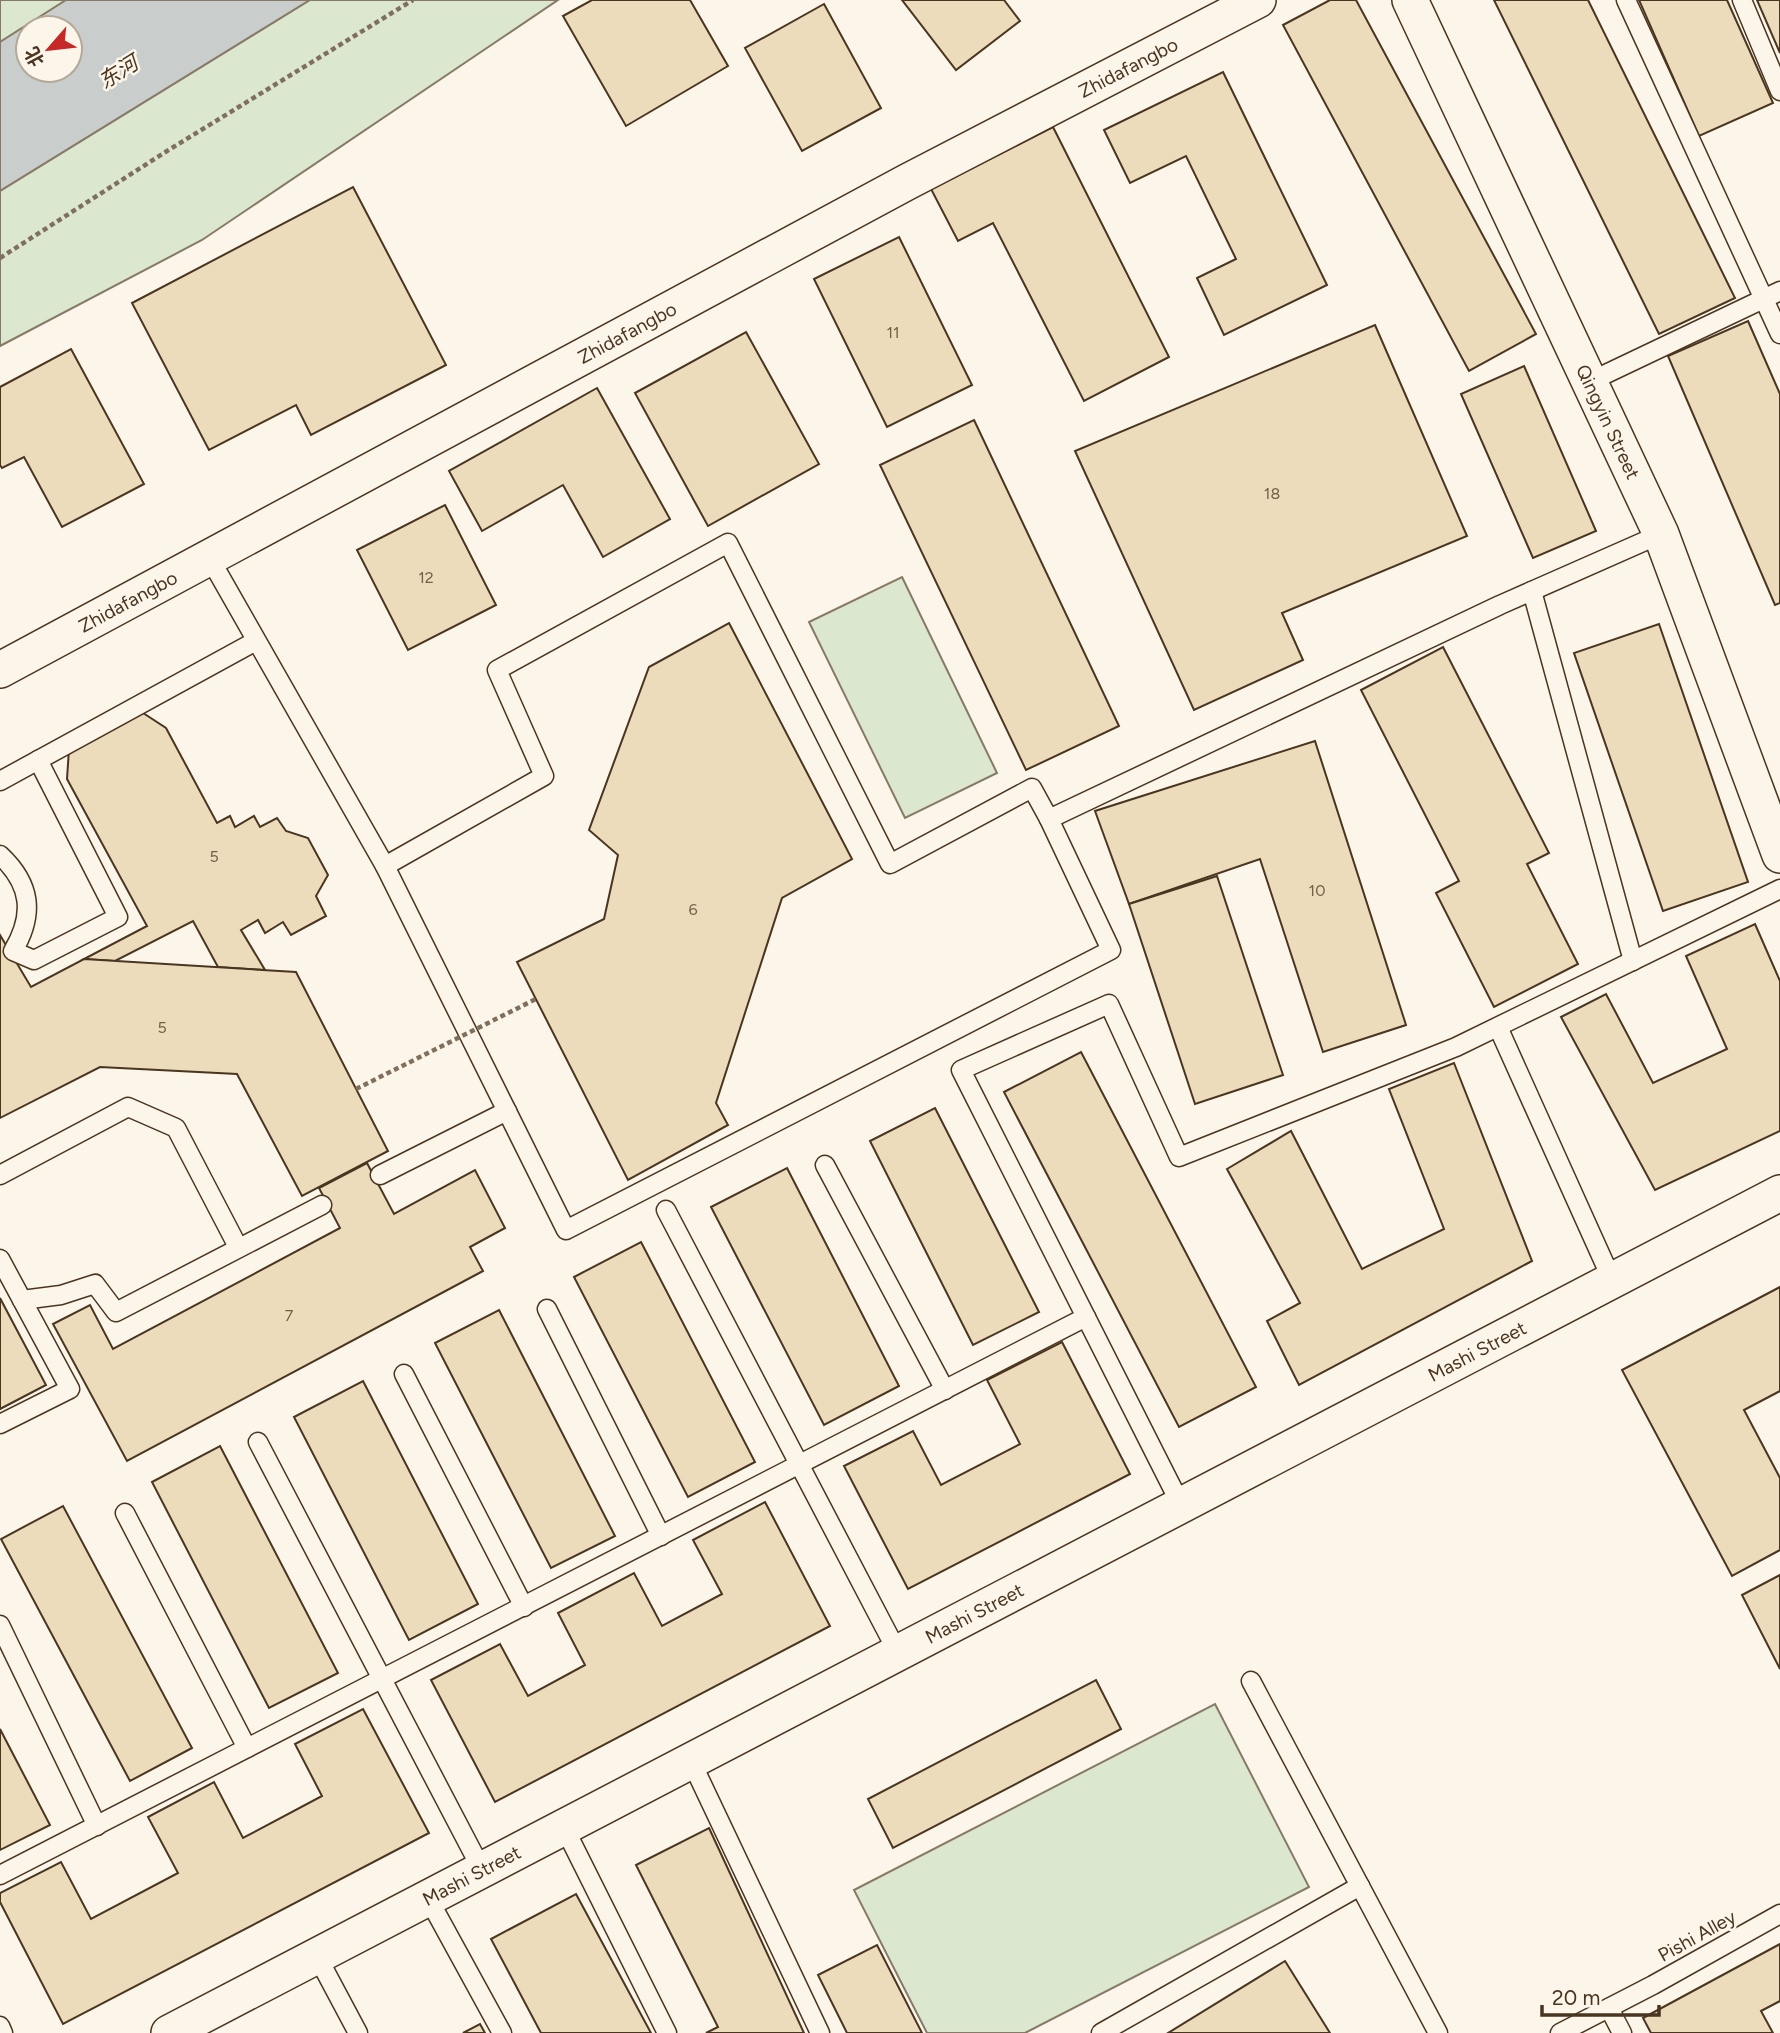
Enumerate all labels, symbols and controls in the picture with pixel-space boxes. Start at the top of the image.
north arrow [14,14,84,84]
street label: Zhidafangbo [1075,32,1182,103]
text: 北 [20,43,49,71]
water label: 东河 [94,48,146,94]
street label: Zhidafangbo [574,297,680,369]
house number: 11 [886,323,900,342]
street label: Qingyin Street [1571,361,1645,483]
house number: 18 [1264,484,1280,503]
street label: Zhidafangbo [74,565,181,637]
house number: 12 [418,568,434,587]
house number: 5 [209,847,219,866]
house number: 10 [1309,881,1325,900]
house number: 6 [688,900,698,919]
house number: 5 [157,1018,167,1037]
house number: 7 [285,1306,294,1325]
street label: Mashi Street [1424,1316,1530,1386]
street label: Mashi Street [921,1578,1027,1648]
street label: Mashi Street [418,1840,524,1910]
street label: Pishi Alley [1654,1905,1740,1967]
scale bar [1542,1974,1659,2018]
text: 20 m [1552,1985,1600,2010]

